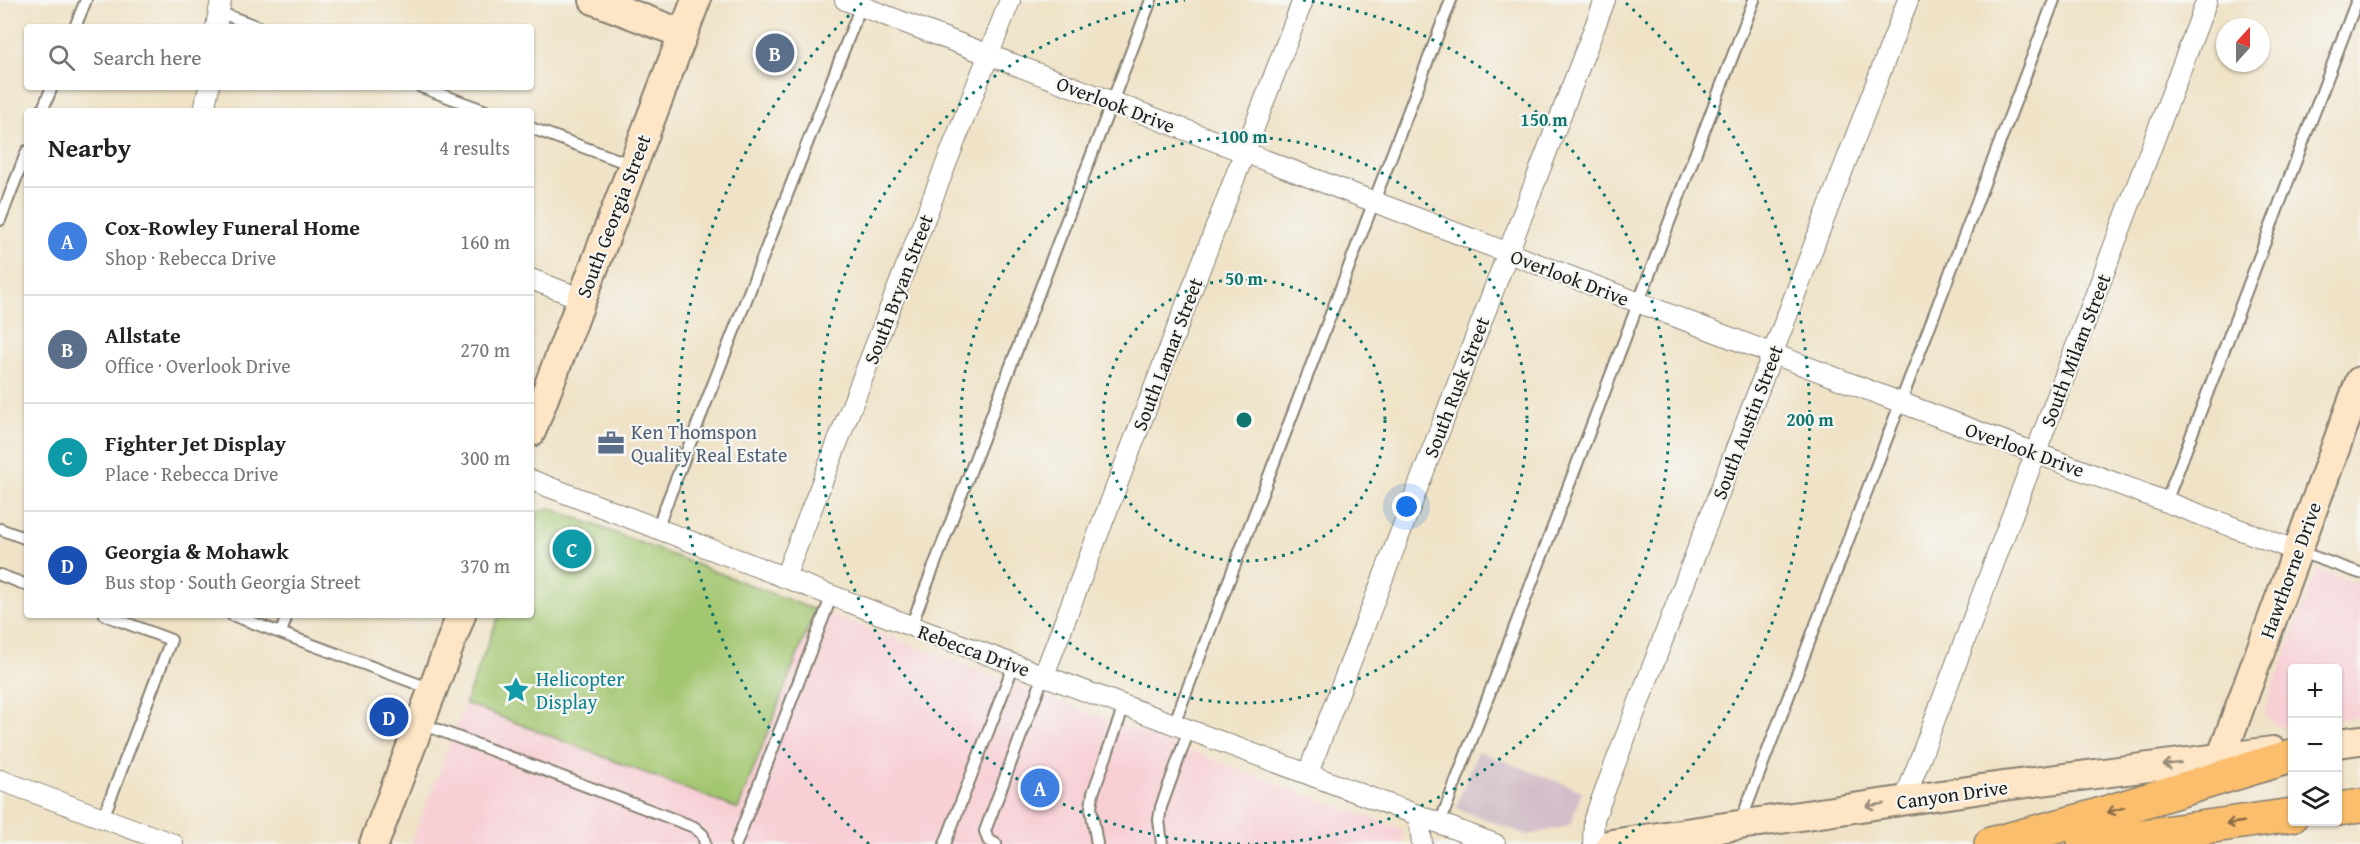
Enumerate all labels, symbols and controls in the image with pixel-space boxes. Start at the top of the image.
north arrow [2216,18,2270,72]
search box [24,24,534,90]
pin: B [756,31,794,76]
icon: search [45,41,78,74]
text: Search here [93,41,202,73]
street label: Overlook Drive [1053,68,1179,140]
text: 150 m [1520,106,1568,133]
text: 100 m [1220,123,1268,150]
text: Nearby [48,128,131,167]
street label: South Georgia Street [568,130,658,302]
text: 4 results [439,133,510,162]
street label: South Bryan Street [856,210,940,368]
text: Cox-Rowley Funeral Home [105,211,360,243]
text: A [61,227,74,256]
text: 160 m [460,227,510,256]
street label: Overlook Drive [1507,241,1633,313]
text: Shop · Rebecca Drive [105,243,276,272]
text: 50 m [1225,265,1264,292]
street label: South Milam Street [2032,269,2118,431]
street label: South Lamar Street [1124,273,1210,435]
street label: South Rusk Street [1416,312,1496,462]
text: Allstate [105,319,181,351]
text: B [61,335,74,364]
text: 270 m [460,335,510,364]
street label: South Austin Street [1704,341,1790,503]
text: Office · Overlook Drive [105,351,291,380]
text: 200 m [1786,406,1834,433]
centre of rings [1234,410,1254,430]
street label: Overlook Drive [1961,414,2089,484]
place label: Ken Thomspon Quality Real Estate [631,417,787,469]
text: Fighter Jet Display [105,427,286,459]
office icon: Ken Thomspon Quality Real Estate [596,428,626,458]
text: C [62,443,73,472]
text: 300 m [460,443,510,472]
text: Place · Rebecca Drive [105,459,278,488]
your location [1392,492,1421,521]
street label: Hawthorne Drive [2252,498,2328,642]
pin: C [552,526,592,572]
text: Georgia & Mohawk [105,535,289,567]
text: D [61,551,74,580]
text: 370 m [460,551,510,580]
text: Bus stop · South Georgia Street [105,567,361,596]
street label: Rebecca Drive [914,616,1034,684]
place label: Helicopter Display [536,664,624,716]
map controls [2288,664,2342,826]
button: + [2288,664,2342,718]
place icon: Helicopter Display [501,675,531,705]
pin: D [370,694,408,740]
button: − [2288,718,2342,772]
one-way arrow [2163,759,2182,770]
pin: A [1020,766,1060,810]
street label: Canyon Drive [1895,772,2009,816]
button: layers [2288,772,2342,826]
one-way arrow [1865,800,1885,811]
one-way arrow [2107,805,2126,816]
one-way arrow [2225,818,2245,829]

